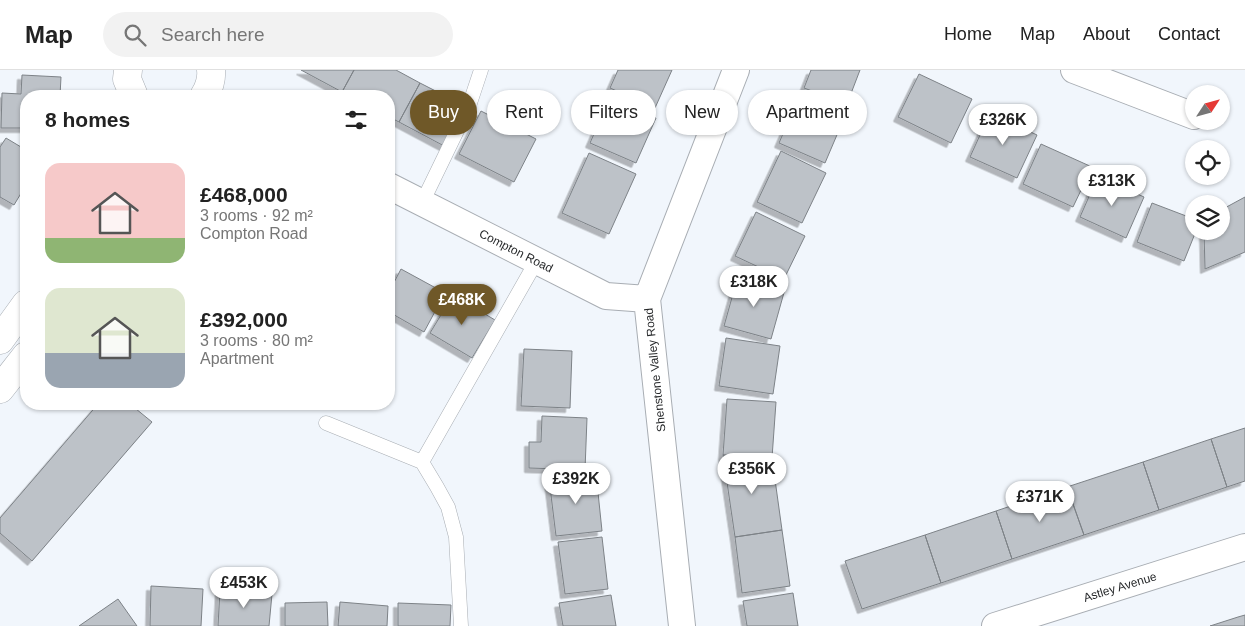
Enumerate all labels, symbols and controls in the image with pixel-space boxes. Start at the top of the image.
search box [103,12,453,57]
text: Map [25,21,73,48]
icon: search [121,21,149,49]
text: Search here [161,24,265,45]
text: Home [944,24,992,44]
text: Map [1020,24,1055,44]
text: About [1083,24,1130,44]
text: Contact [1158,24,1220,44]
north arrow [1185,85,1230,130]
map controls [1185,85,1230,240]
chip: Buy [410,90,477,135]
chip: Rent [487,90,561,135]
chip: Filters [571,90,656,135]
chip: New [666,90,738,135]
chip: Apartment [748,90,867,135]
pin: £326K [968,104,1038,146]
icon: filters [342,106,370,134]
text: 8 homes [45,108,130,131]
text: £326K [979,111,1027,128]
button: locate [1185,140,1230,185]
pin: £313K [1077,164,1147,207]
text: £313K [1088,172,1136,189]
icon: home [85,183,145,243]
text: £468,000 [200,183,288,206]
button: layers [1185,195,1230,240]
text: 3 rooms · 92 m² [200,207,313,224]
text: Compton Road [200,225,308,242]
street label: Compton Road [477,226,555,276]
pin: £318K [719,266,789,308]
text: £318K [730,273,778,290]
pin: £468K [427,284,497,326]
text: £468K [438,291,486,308]
street label: Shenstone Valley Road [642,307,668,433]
icon: home [85,308,145,368]
text: £392,000 [200,308,288,331]
text: 3 rooms · 80 m² [200,332,313,349]
text: Apartment [200,350,274,367]
pin: £356K [717,452,787,495]
text: £356K [728,460,776,477]
pin: £392K [541,462,611,505]
text: £392K [552,470,600,487]
pin: £371K [1005,480,1075,523]
text: £371K [1016,488,1064,505]
pin: £453K [209,566,279,609]
street label: Astley Avenue [1082,569,1159,605]
text: £453K [220,574,268,591]

